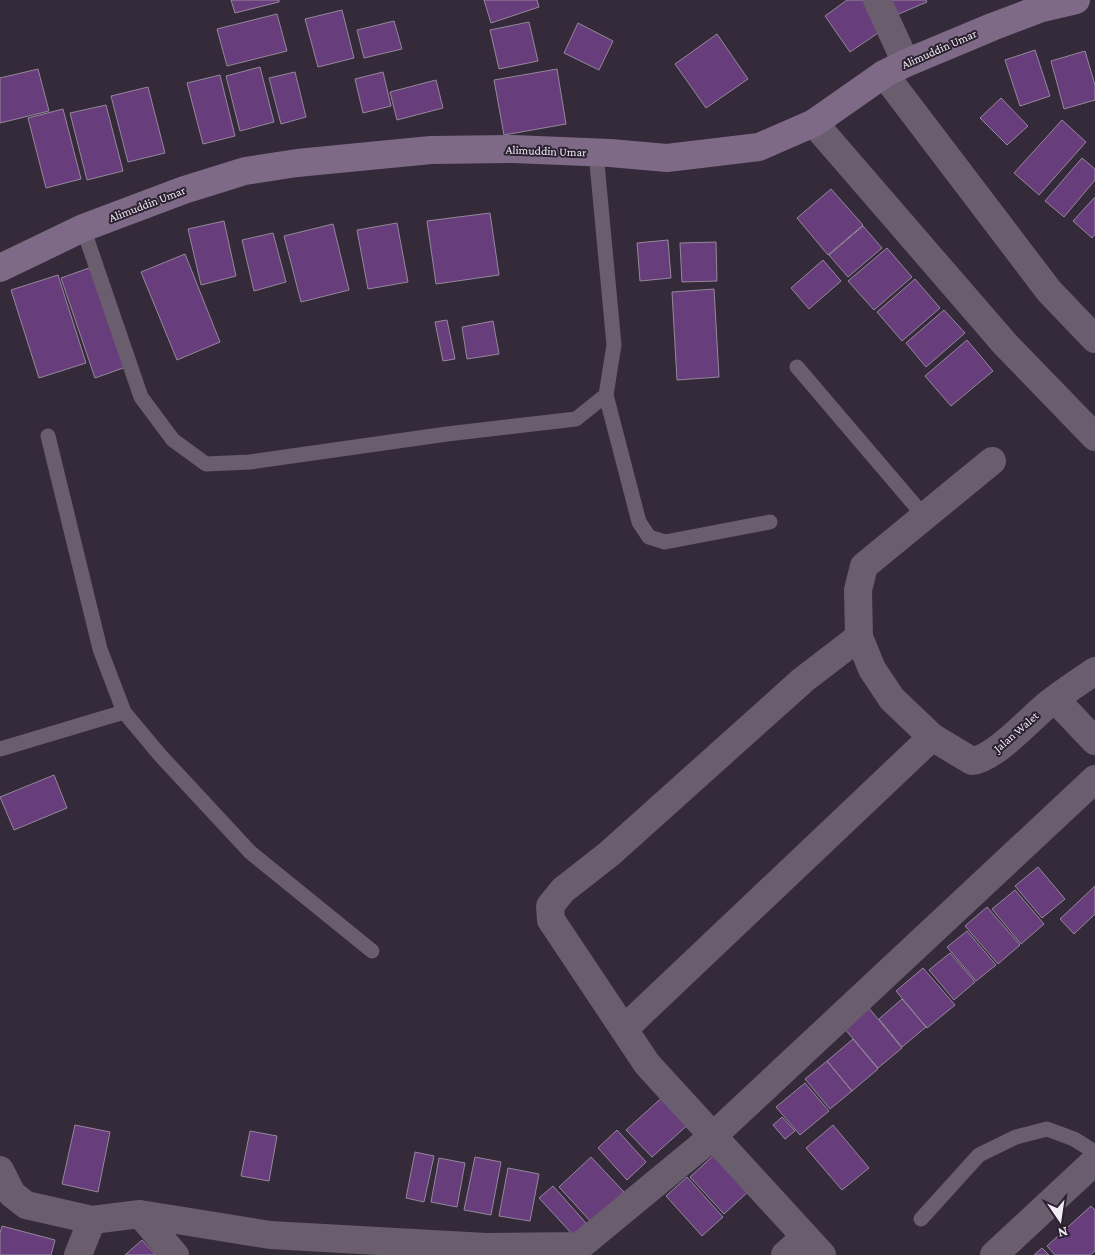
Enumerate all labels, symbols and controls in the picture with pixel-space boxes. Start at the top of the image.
street label: Alimuddin Umar [899,26,979,72]
street label: Alimuddin Umar [505,143,587,159]
street label: Alimuddin Umar [107,183,188,225]
street label: Jalan Walet [990,708,1042,756]
north arrow [1035,1195,1085,1245]
text: N [1056,1224,1069,1242]

